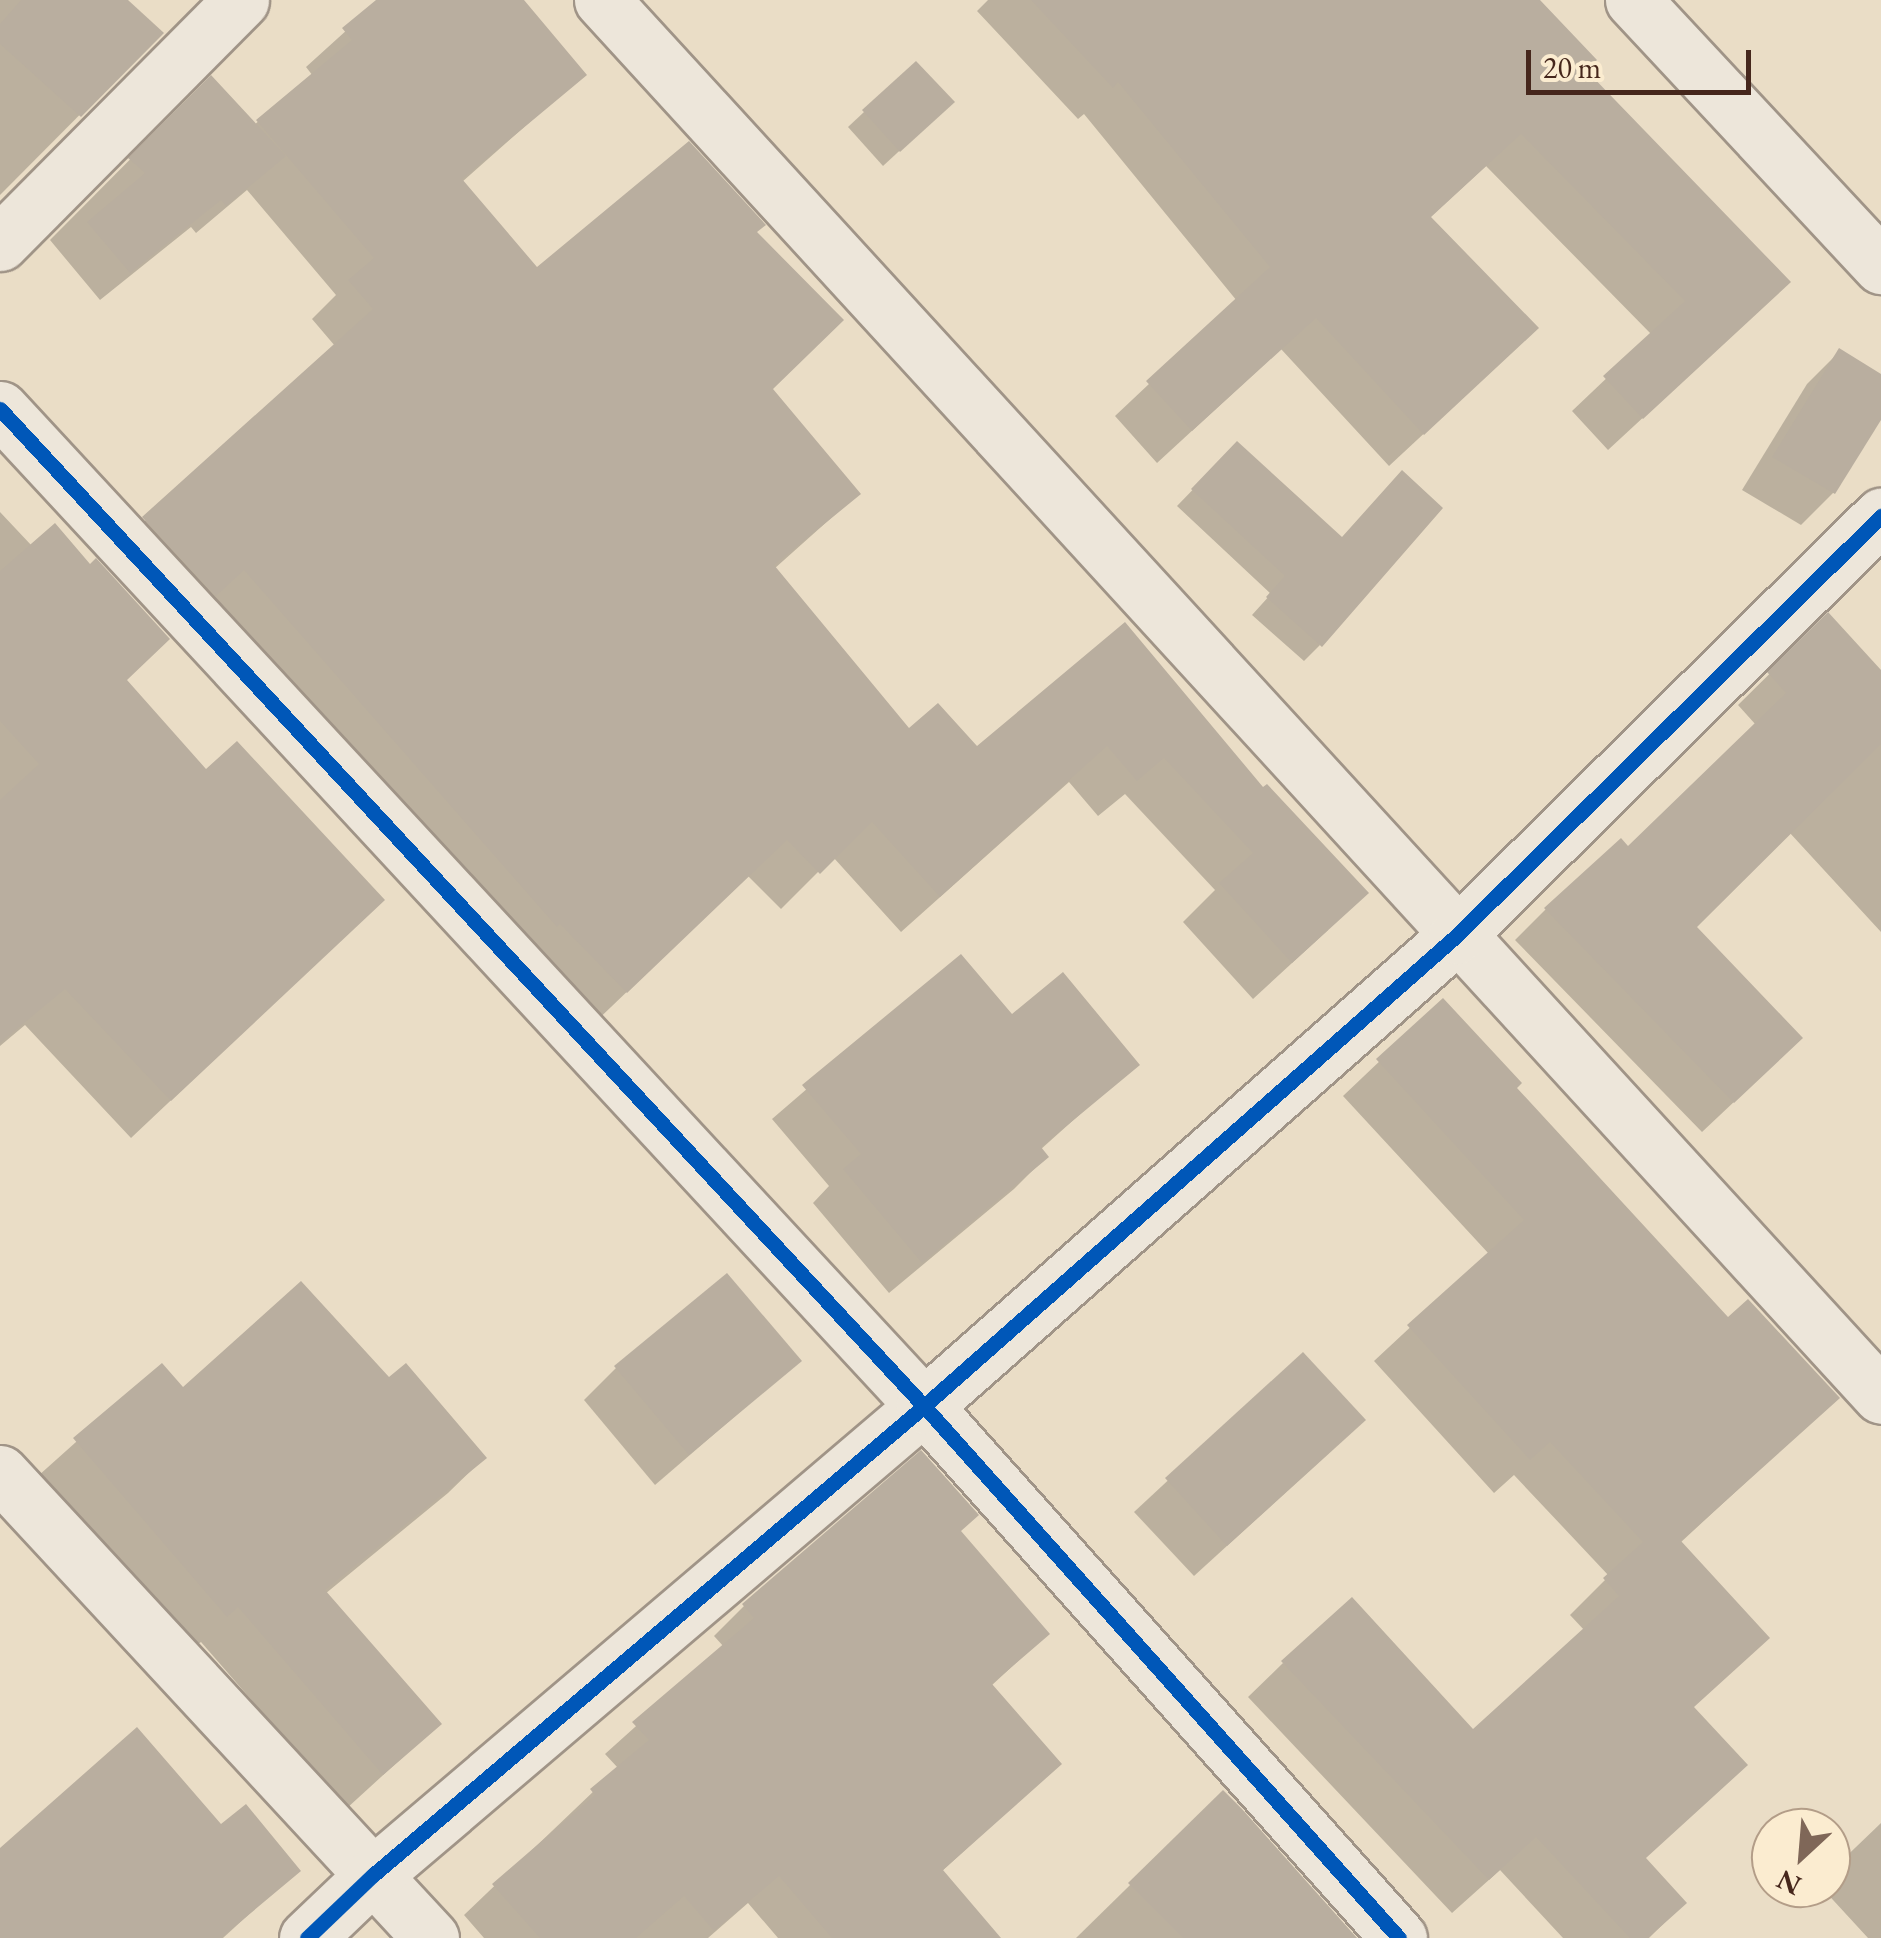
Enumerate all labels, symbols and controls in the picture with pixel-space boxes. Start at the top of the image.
scale bar [1531,30,1756,92]
text: 20 m [1543,48,1601,87]
north arrow [1751,1808,1851,1908]
text: N [1771,1862,1807,1904]

